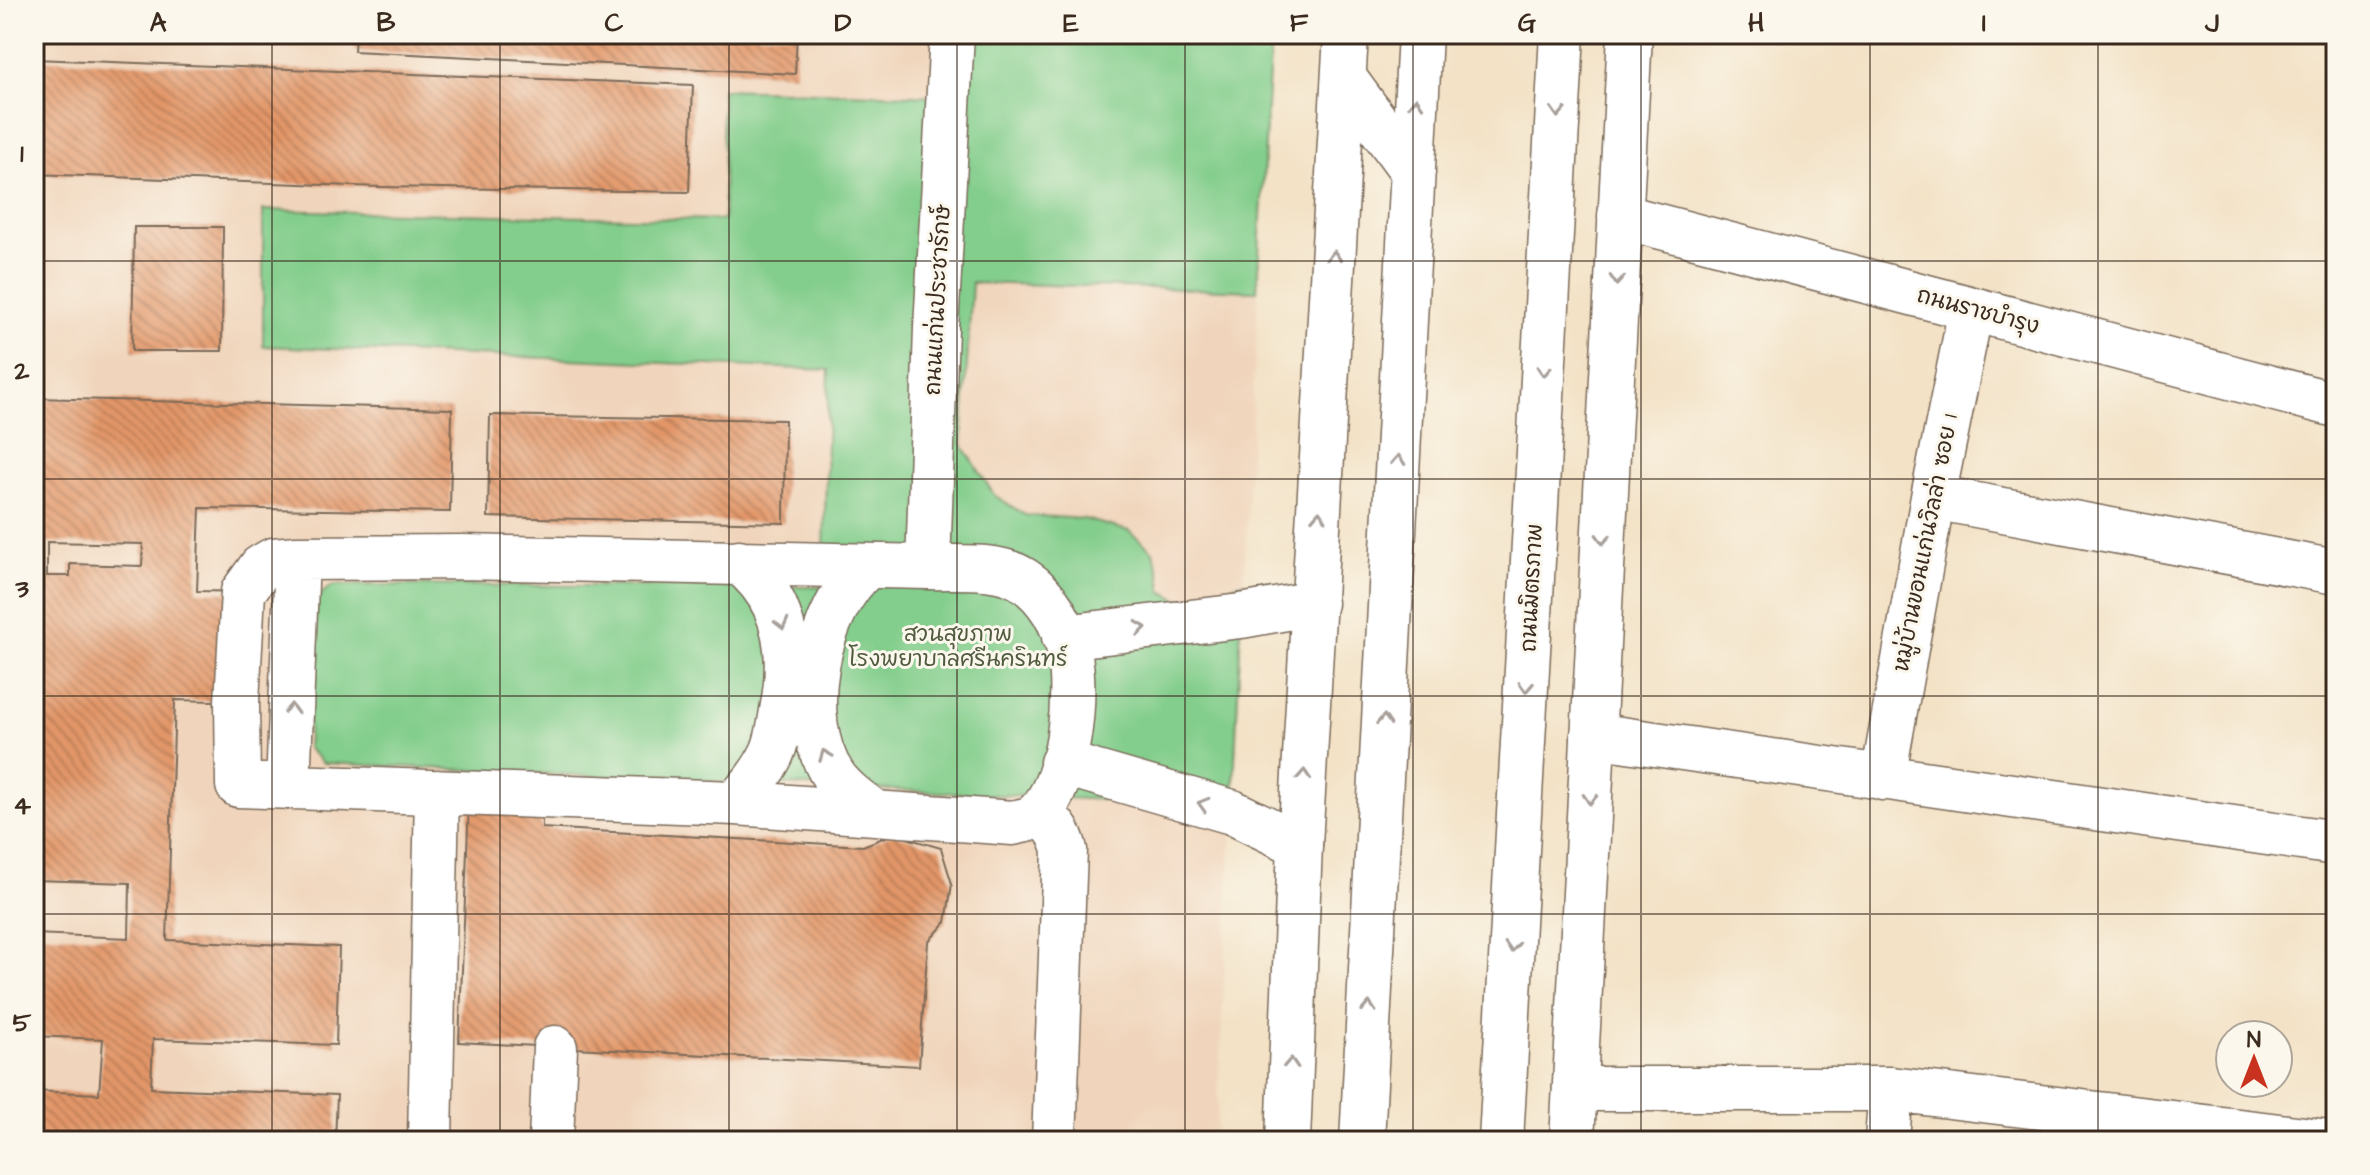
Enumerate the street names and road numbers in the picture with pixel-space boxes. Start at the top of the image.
street label: ถนนแก่นประชารักษ์ [918,203,959,396]
street label: ถนนราชบำรุง [1913,280,2043,342]
street label: หมู่บ้านขอนแก่นวิลล่า ซอย 1 [1886,411,1966,674]
street label: ถนนมิตรภาพ [1513,523,1551,653]

